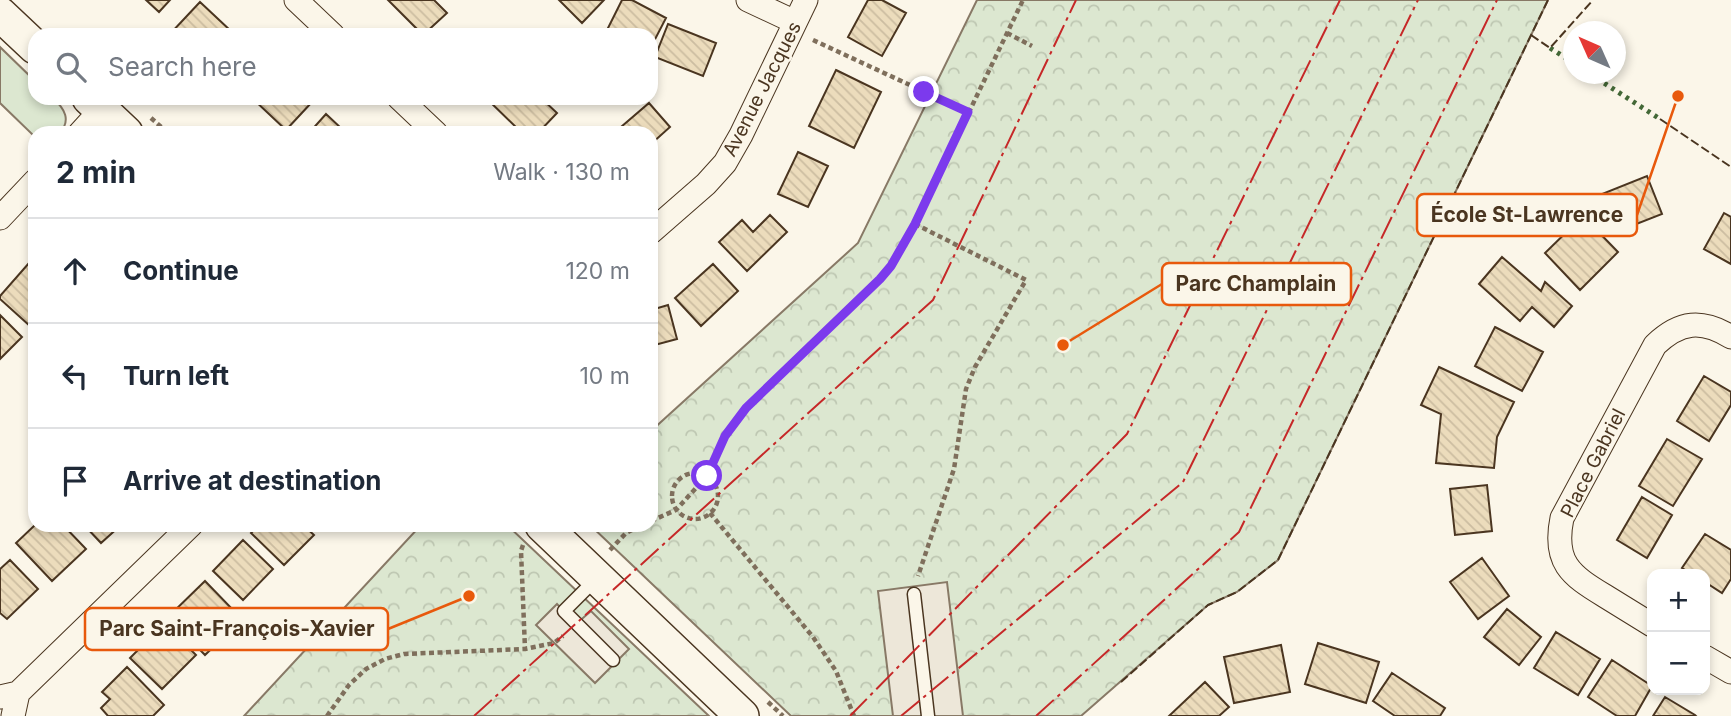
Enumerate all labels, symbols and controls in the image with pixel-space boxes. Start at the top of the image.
street label: Avenue Jacques [718,18,806,160]
north arrow [1563,21,1626,84]
search box [28,28,658,105]
icon: search [52,48,90,86]
text: Search here [108,51,257,82]
route end [908,76,939,107]
text: 2 min [56,154,136,190]
text: Walk · 130 m [493,158,630,186]
callout: École St-Lawrence [1417,194,1637,236]
text: École St-Lawrence [1431,201,1623,227]
icon: ahead [56,252,94,290]
text: Continue [123,255,239,286]
text: 120 m [565,257,630,285]
callout: Parc Champlain [1162,263,1351,305]
text: Parc Champlain [1176,271,1336,296]
icon: left [56,357,94,395]
text: Turn left [123,360,229,391]
text: 10 m [580,362,630,390]
street label: Place Gabriel [1556,405,1630,521]
route start [691,460,722,491]
icon: arrive [56,462,94,500]
text: Arrive at destination [123,465,382,496]
map controls [1647,569,1710,695]
button: + [1647,569,1710,632]
callout: Parc Saint-François-Xavier [85,608,388,650]
text: Parc Saint-François-Xavier [99,616,375,641]
button: − [1647,632,1710,695]

